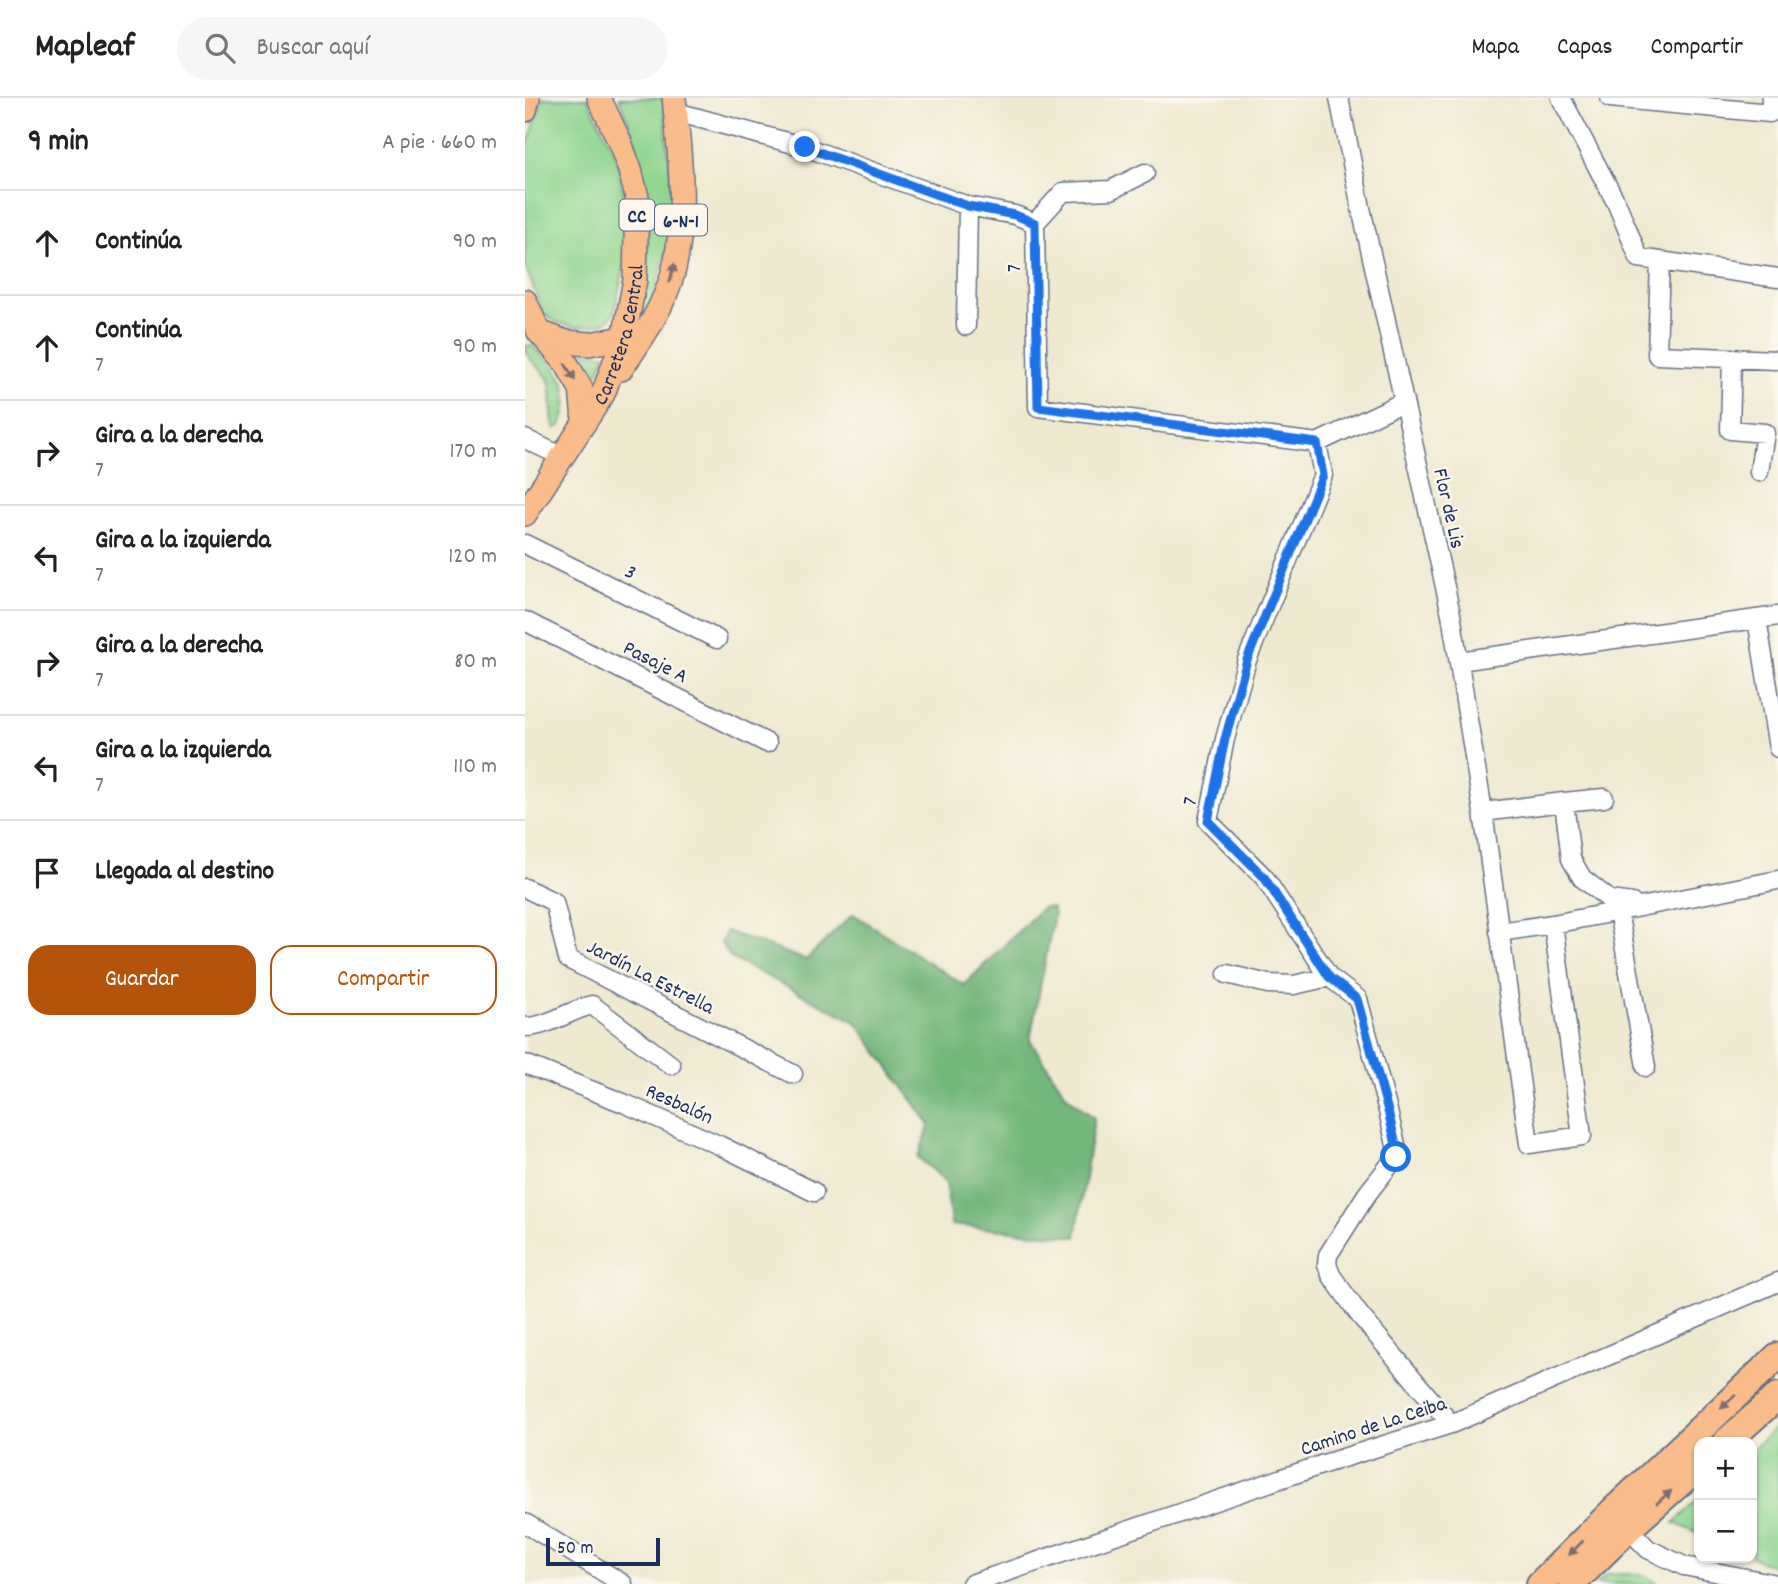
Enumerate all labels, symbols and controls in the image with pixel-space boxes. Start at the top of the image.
search box [177,17,667,80]
text: Mapleaf [35,25,135,72]
icon: search [201,29,239,67]
text: Buscar aquí [257,30,369,67]
text: Mapa [1471,31,1519,65]
text: Capas [1557,31,1613,65]
text: Compartir [1651,31,1743,65]
text: 9 min [28,122,89,165]
text: A pie · 660 m [382,127,497,160]
route end [789,131,820,162]
road number: CC [619,200,655,230]
road number: 6-N-1 [655,204,707,236]
icon: ahead [28,224,66,262]
text: Continúa [95,224,181,261]
text: 90 m [453,226,497,259]
one-way arrow [667,262,678,284]
street label: Carretera Central [587,264,653,412]
street label: 7 [1001,264,1031,272]
text: Continúa [95,313,181,350]
icon: ahead [28,329,66,367]
text: 90 m [453,331,497,364]
text: 7 [95,350,104,383]
one-way arrow [564,362,577,381]
text: Gira a la derecha [95,418,262,455]
icon: right [28,434,66,472]
text: 170 m [450,436,497,469]
text: 7 [95,455,104,488]
street label: Flor de Lis [1423,466,1471,552]
text: Gira a la izquierda [95,523,271,560]
icon: left [28,539,66,577]
text: 120 m [448,541,497,574]
street label: 3 [619,558,640,589]
text: 7 [95,560,104,593]
text: Gira a la derecha [95,628,262,665]
street label: Pasaje A [617,635,692,693]
icon: right [28,644,66,682]
text: 80 m [454,646,497,679]
text: 7 [95,665,104,698]
text: Gira a la izquierda [95,733,271,770]
icon: left [28,749,66,787]
text: 110 m [453,751,497,784]
text: 7 [95,770,104,803]
street label: 7 [1176,795,1207,809]
icon: arrive [28,854,66,892]
text: Llegada al destino [95,854,274,891]
street label: Jardín La Estrella [581,934,720,1024]
button: Guardar [28,945,256,1015]
button: Compartir [270,945,497,1015]
street label: Resbalón [640,1078,717,1134]
route start [1380,1141,1411,1172]
street label: Camino de La Ceiba [1297,1390,1452,1466]
one-way arrow [1720,1394,1737,1410]
map controls [1694,1437,1757,1563]
button: + [1694,1437,1757,1500]
one-way arrow [1655,1489,1673,1505]
button: − [1694,1500,1757,1563]
scale bar [546,1535,660,1567]
text: 50 m [557,1536,594,1563]
one-way arrow [1568,1540,1585,1556]

